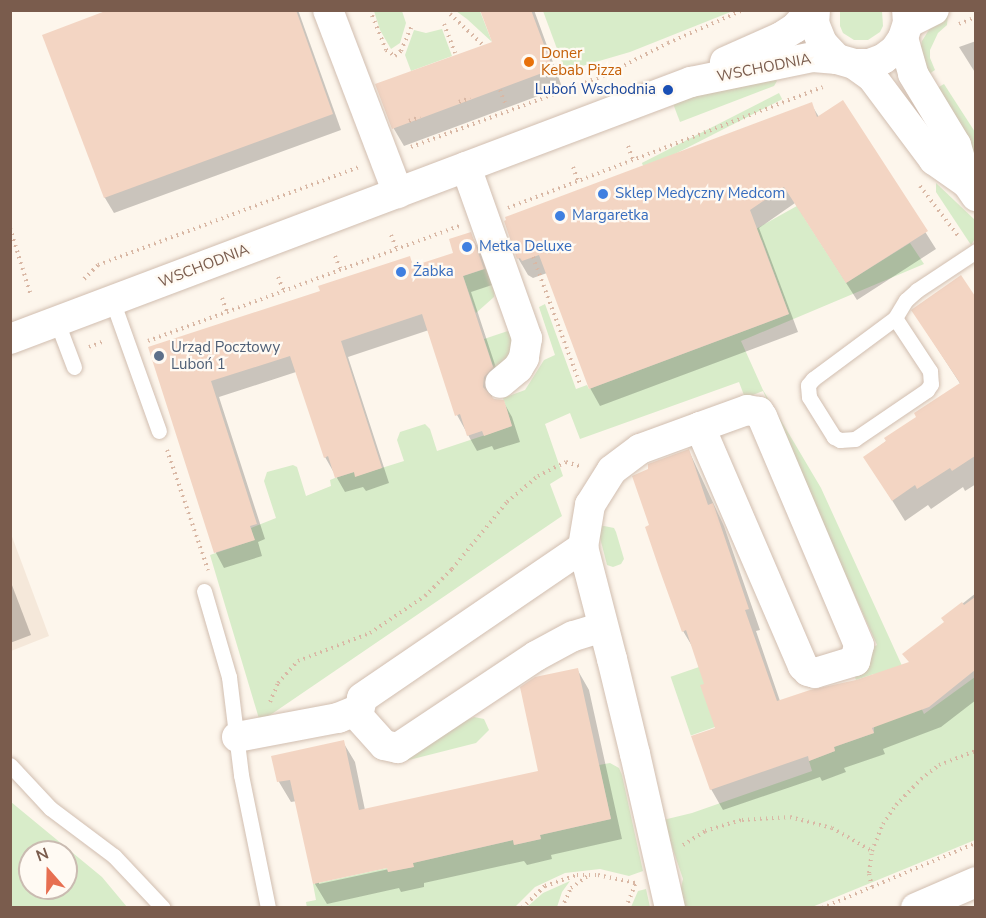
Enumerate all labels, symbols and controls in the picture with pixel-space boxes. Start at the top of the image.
place label: Doner Kebab Pizza [541,44,622,79]
street label: WSCHODNIA [715,50,813,86]
marker: Doner Kebab Pizza [522,55,536,69]
place label: Luboń Wschodnia [535,81,656,99]
marker: Luboń Wschodnia [661,83,675,97]
place label: Sklep Medyczny Medcom [615,185,785,203]
marker: Sklep Medyczny Medcom [596,187,610,201]
place label: Margaretka [572,207,649,225]
marker: Margaretka [553,209,567,223]
place label: Metka Deluxe [479,238,572,256]
street label: WSCHODNIA [156,240,252,292]
marker: Metka Deluxe [460,240,474,254]
place label: Żabka [413,263,454,281]
marker: Żabka [394,265,408,279]
place label: Urząd Pocztowy Luboń 1 [171,338,280,373]
marker: Urząd Pocztowy Luboń 1 [152,349,166,363]
north arrow [18,840,78,900]
text: N [33,843,52,867]

